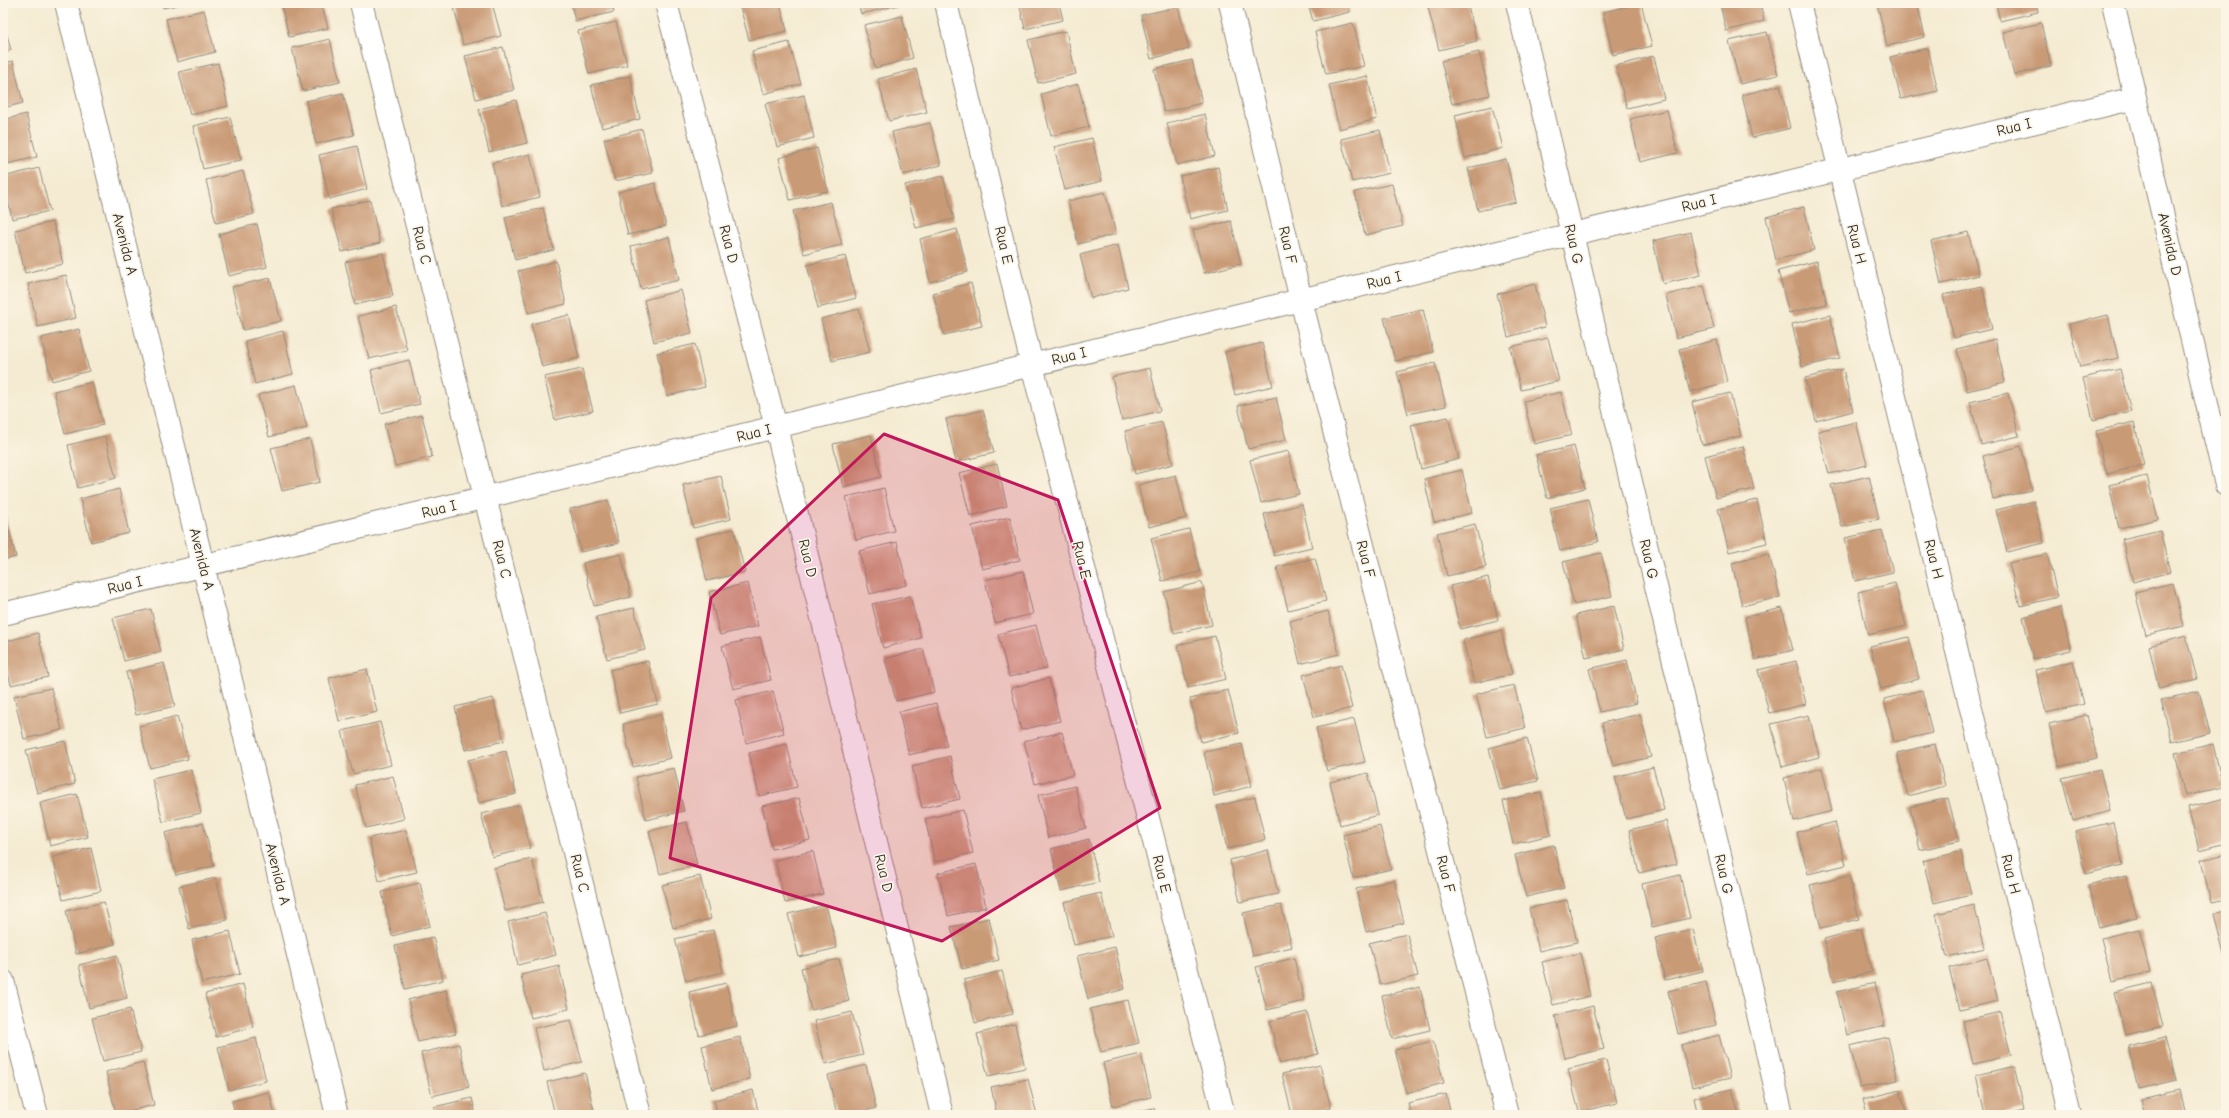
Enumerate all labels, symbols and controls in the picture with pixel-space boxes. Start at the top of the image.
street label: Rua I [1995,114,2033,140]
street label: Rua I [1680,190,1718,216]
street label: Avenida A [109,211,141,277]
street label: Avenida D [2154,211,2186,277]
street label: Rua G [1561,222,1587,266]
street label: Rua H [1843,222,1871,266]
street label: Rua D [715,223,743,265]
street label: Rua C [409,224,435,266]
street label: Rua E [991,224,1017,266]
street label: Rua F [1275,224,1301,266]
street label: Rua I [1365,267,1403,293]
street label: Rua I [1050,343,1088,369]
street label: Rua I [735,420,773,446]
street label: Rua I [420,496,458,522]
street label: Avenida A [186,526,218,592]
street label: Rua D [795,537,821,579]
street label: Rua G [1636,537,1662,581]
street label: Rua H [1920,537,1948,581]
street label: Rua C [489,538,515,580]
street label: Rua F [1353,538,1379,580]
street label: Rua E [1069,539,1095,581]
street label: Rua I [106,572,144,598]
street label: Avenida A [262,841,294,907]
street label: Rua C [567,852,593,894]
street label: Rua D [871,852,897,894]
street label: Rua G [1711,852,1737,896]
street label: Rua H [1997,852,2025,896]
street label: Rua E [1149,853,1175,895]
street label: Rua F [1433,853,1459,895]

